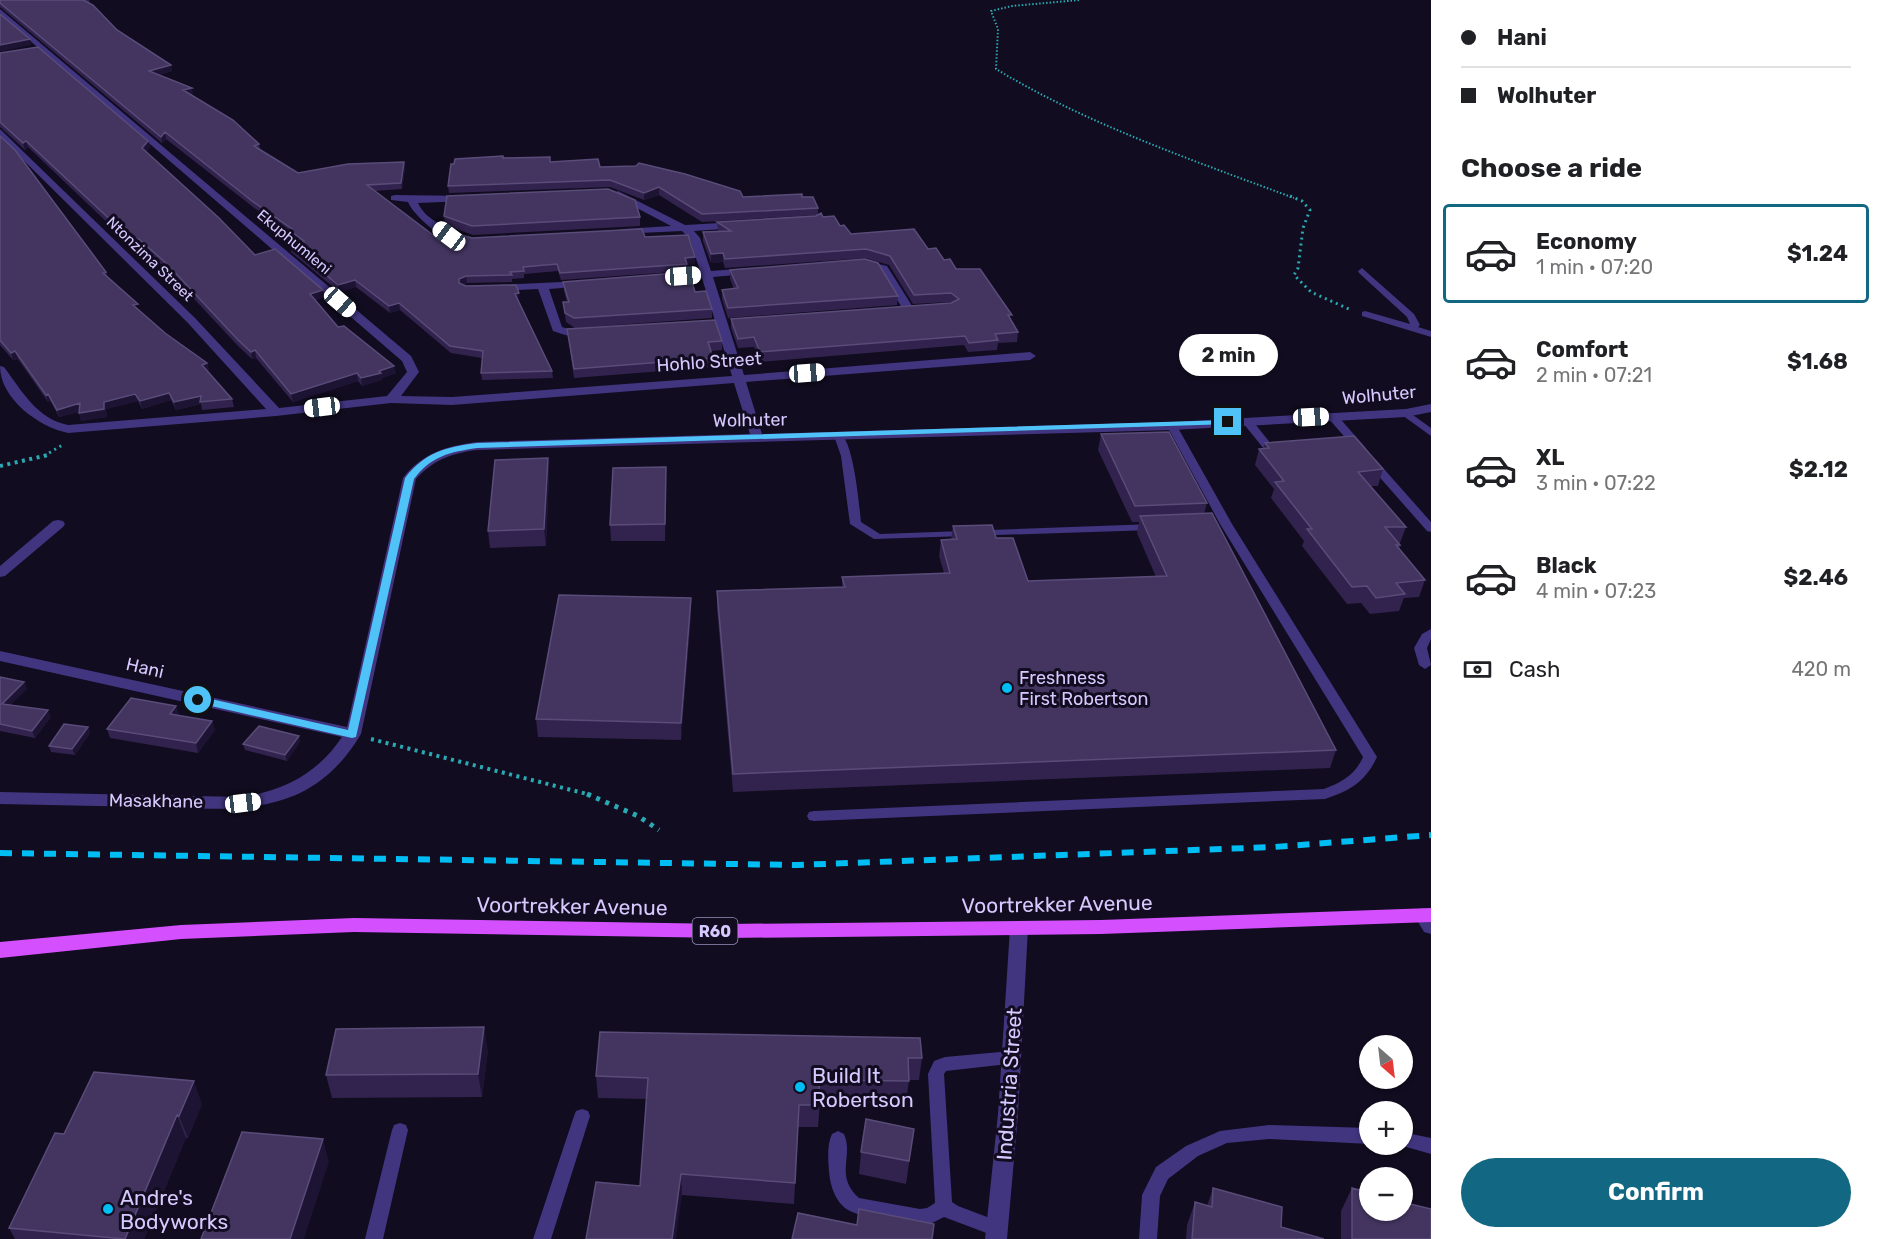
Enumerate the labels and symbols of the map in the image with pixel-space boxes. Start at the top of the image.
street label: Ekuphumleni [253,206,335,278]
street label: Ntonzima Street [103,213,197,305]
car [429,218,469,254]
car [664,266,702,286]
car [321,283,359,321]
callout: 2 min [1178,335,1278,377]
street label: Hohlo Street [656,347,762,377]
car [788,363,826,383]
street label: Wolhuter [1341,381,1417,409]
car [303,396,341,418]
car [1293,407,1329,427]
street label: Wolhuter [713,408,788,432]
route end [1214,408,1241,435]
street label: Hani [124,653,166,683]
place label: Freshness First Robertson [1019,667,1148,710]
marker: Freshness First Robertson [1000,681,1014,695]
route start [184,686,211,713]
street label: Masakhane [109,789,203,813]
car [224,792,262,814]
street label: Voortrekker Avenue [961,890,1153,918]
street label: Voortrekker Avenue [476,892,668,920]
road number: R60 [692,918,738,944]
street label: Industria Street [991,1007,1027,1161]
north arrow [1359,1035,1413,1089]
place label: Build It Robertson [812,1063,914,1112]
marker: Build It Robertson [793,1080,807,1094]
place label: Andre's Bodyworks [120,1185,228,1234]
marker: Andre's Bodyworks [101,1202,115,1216]

